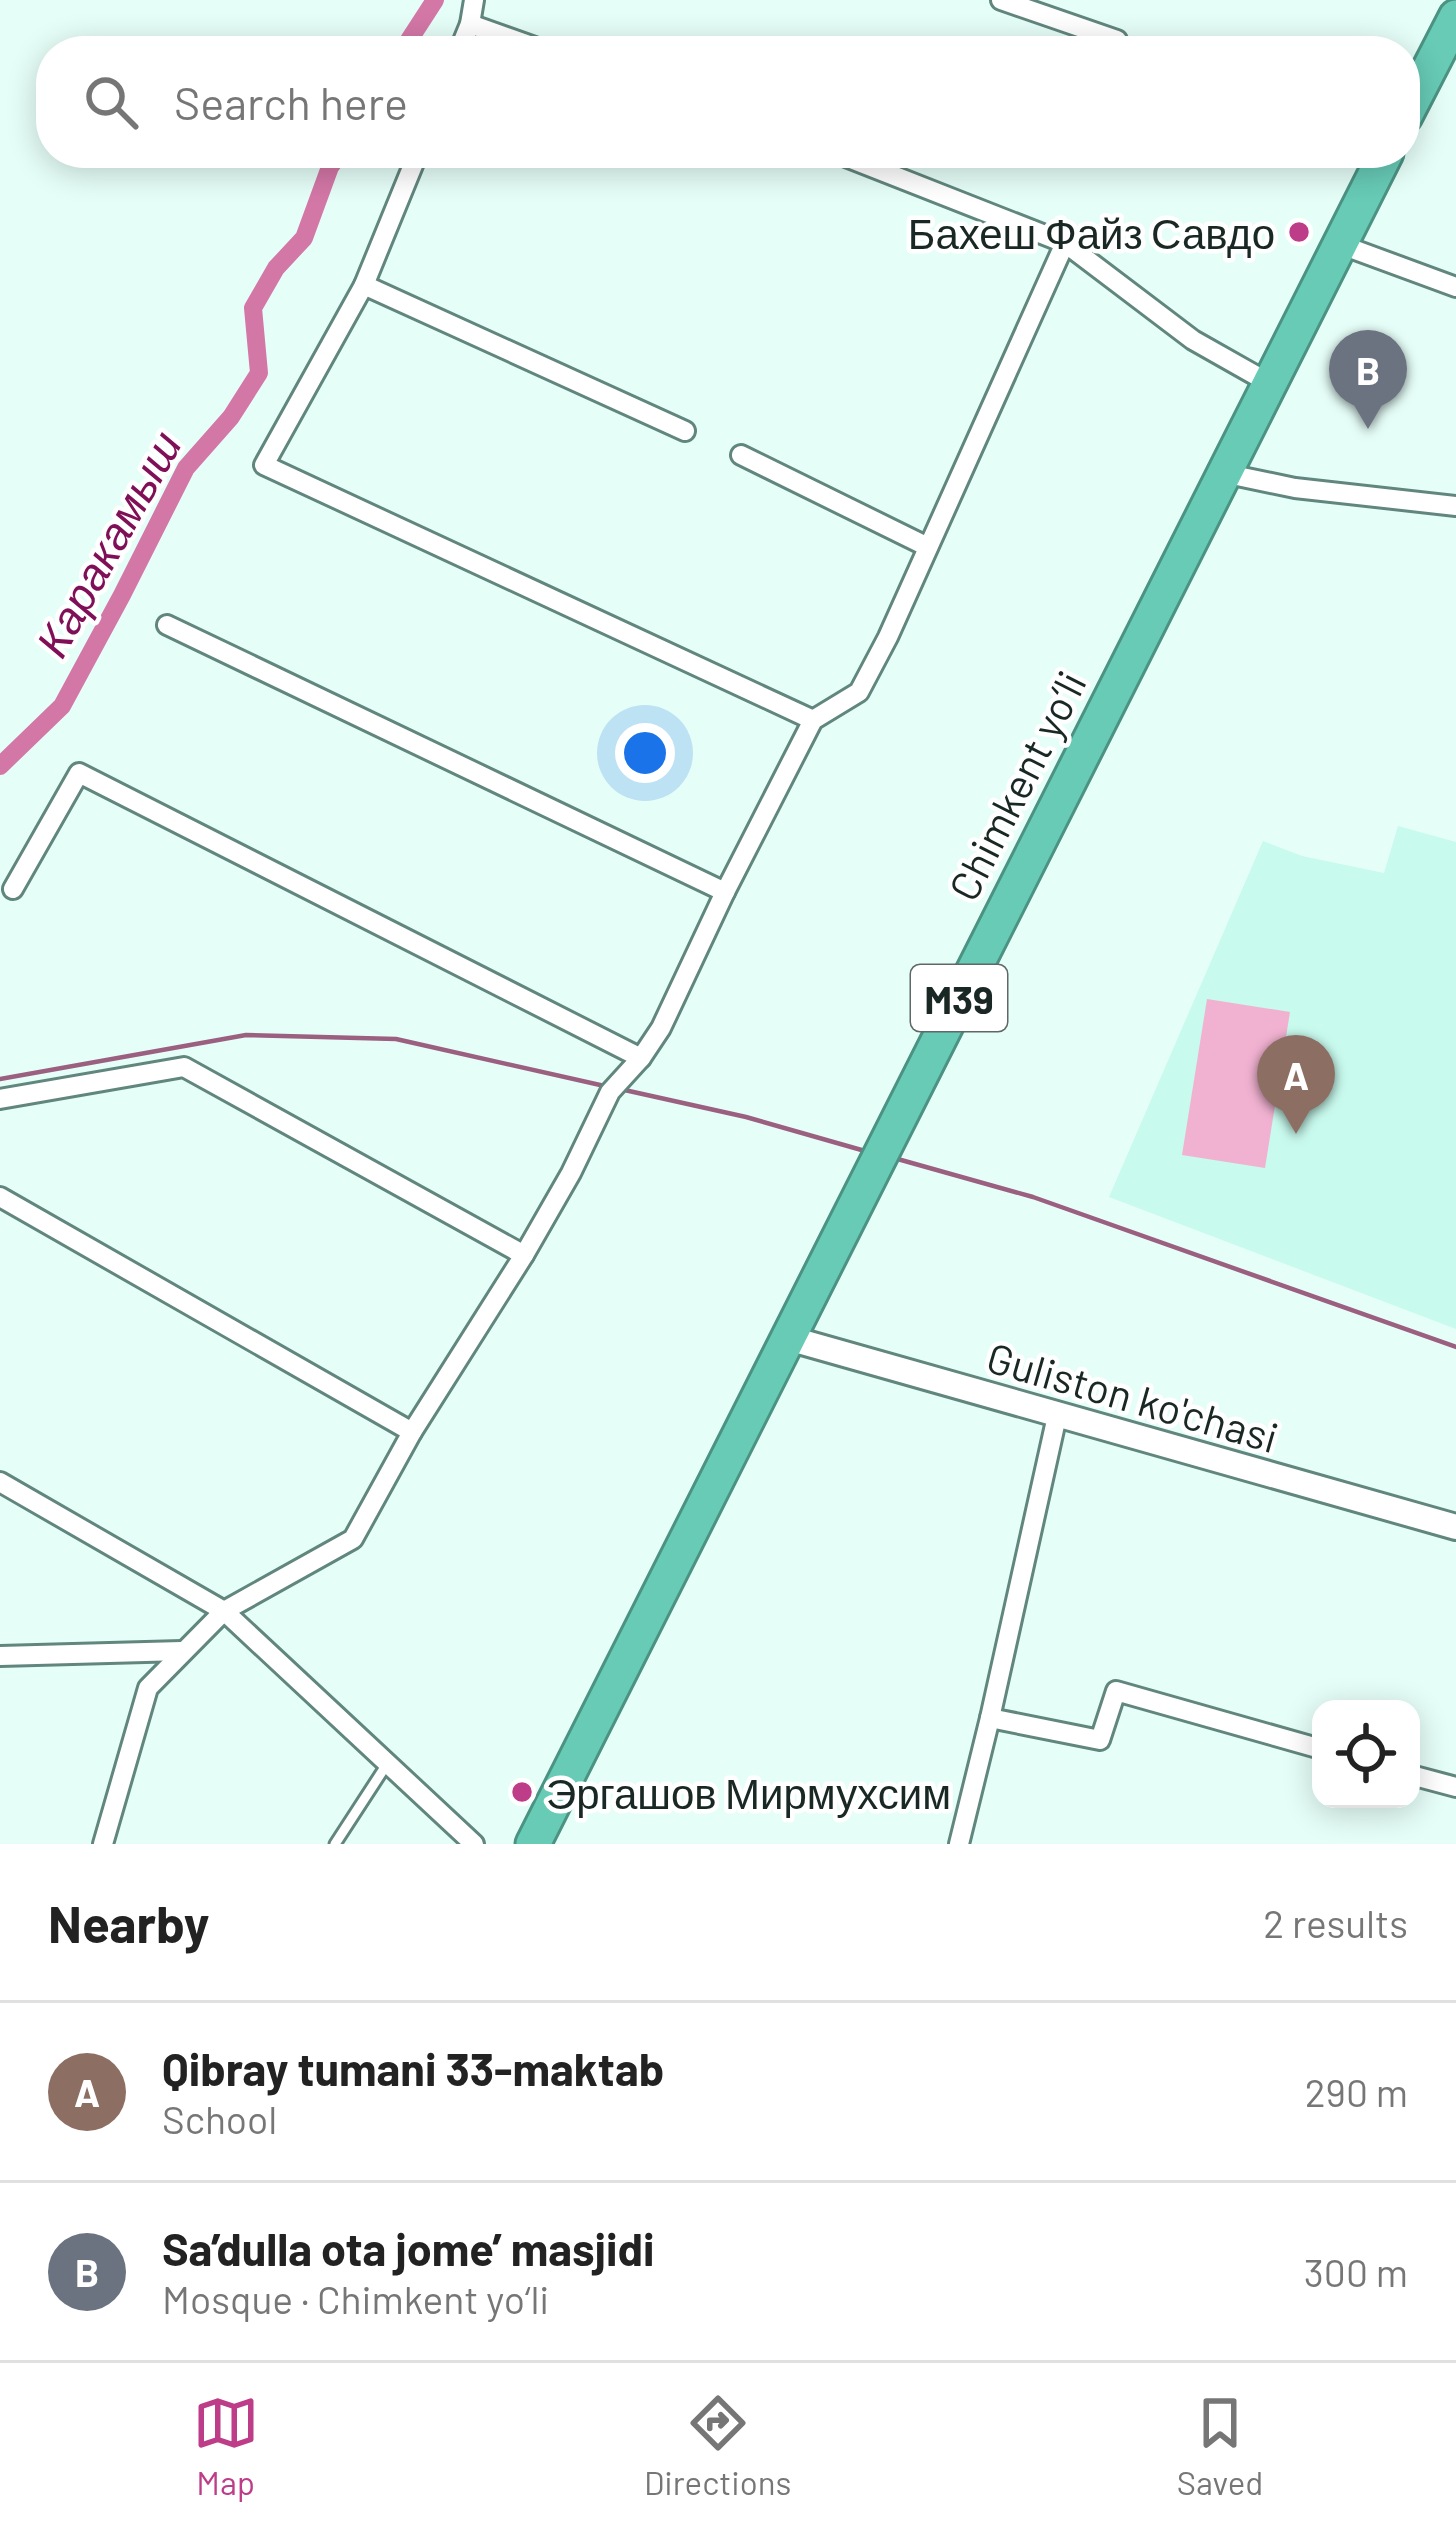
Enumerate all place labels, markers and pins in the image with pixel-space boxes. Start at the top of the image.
place label: Бахеш Файз Савдо [908,207,1275,258]
marker: Бахеш Файз Савдо [1286,219,1312,245]
pin: B [1329,330,1407,429]
pin: A [1257,1035,1335,1134]
place label: Эргашов Мирмухсим [546,1767,951,1818]
marker: Эргашов Мирмухсим [509,1779,535,1805]

